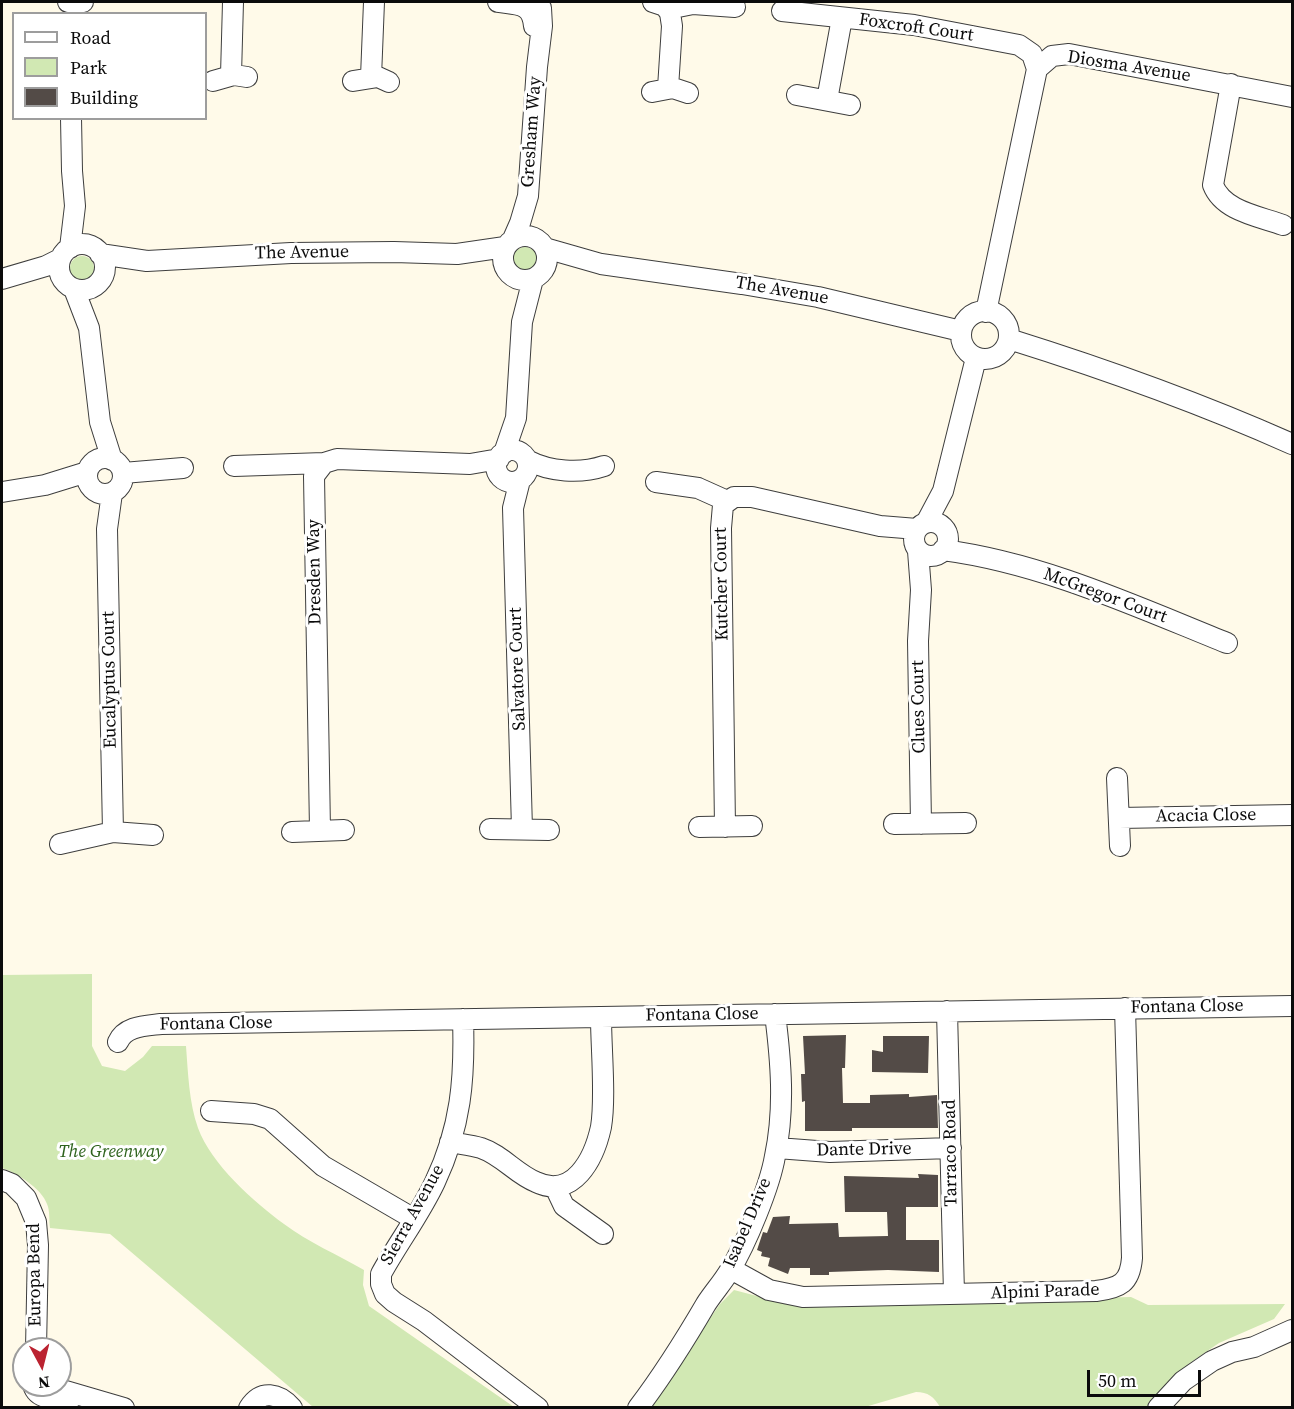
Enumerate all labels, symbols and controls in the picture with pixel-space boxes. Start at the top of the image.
street label: Foxcroft Court [857,9,975,47]
legend [12,12,207,120]
text: Road [70,25,111,50]
street label: Diosma Avenue [1066,47,1192,87]
text: Park [70,55,107,80]
street label: Gresham Way [517,76,547,188]
text: Building [70,85,138,110]
street label: The Avenue [255,241,349,265]
street label: The Avenue [734,272,830,310]
street label: Dresden Way [303,519,327,625]
street label: Kutcher Court [710,527,734,641]
street label: McGregor Court [1040,564,1170,628]
street label: Salvatore Court [505,607,531,731]
street label: Eucalyptus Court [98,611,122,749]
street label: Clues Court [907,660,931,754]
street label: Acacia Close [1156,804,1256,828]
street label: Fontana Close [1130,995,1244,1019]
street label: Fontana Close [645,1003,759,1027]
street label: Fontana Close [159,1012,273,1036]
street label: Tarraco Road [939,1099,963,1207]
street label: Dante Drive [816,1138,912,1162]
park label: The Greenway [58,1141,164,1163]
street label: Sierra Avenue [377,1161,449,1269]
street label: Isabel Drive [719,1175,777,1271]
street label: Europa Bend [23,1223,47,1327]
street label: Alpini Parade [990,1279,1100,1305]
north arrow [12,1337,72,1397]
scale bar [1090,1358,1204,1396]
text: 50 m [1098,1368,1136,1393]
text: N [37,1371,51,1395]

